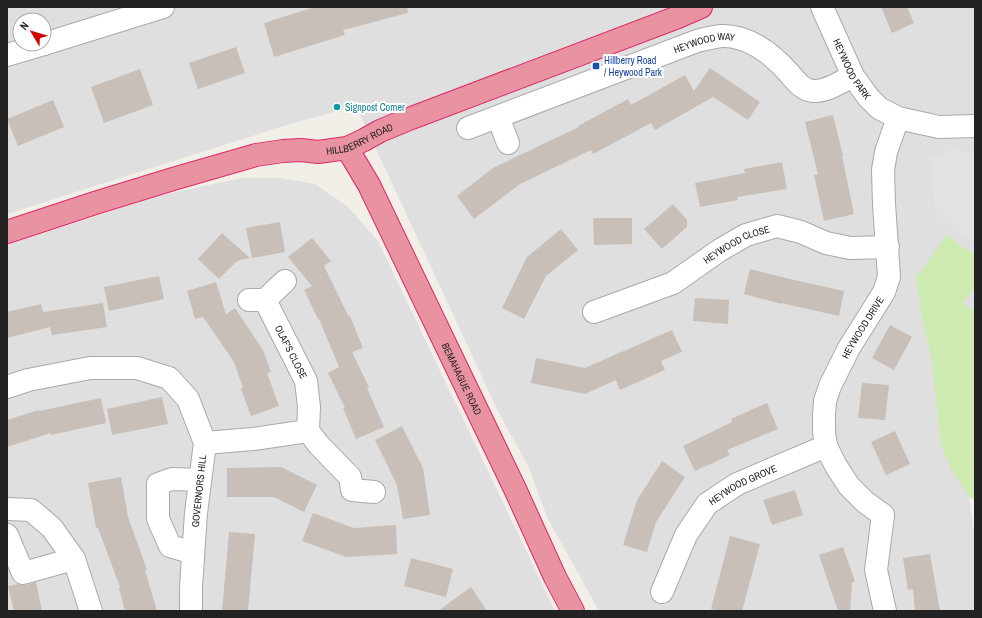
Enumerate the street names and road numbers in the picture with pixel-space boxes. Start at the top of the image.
street label: HEYWOOD WAY [672,29,737,56]
street label: HEYWOOD PARK [831,37,874,102]
street label: HILLBERRY ROAD [325,120,395,157]
street label: HEYWOOD CLOSE [700,222,771,266]
street label: HEYWOOD DRIVE [838,294,886,361]
street label: OLAF'S CLOSE [272,323,310,381]
street label: BEMAHAGUE ROAD [439,341,485,417]
street label: GOVERNORS HILL [189,454,209,528]
street label: HEYWOOD GROVE [706,461,778,508]

